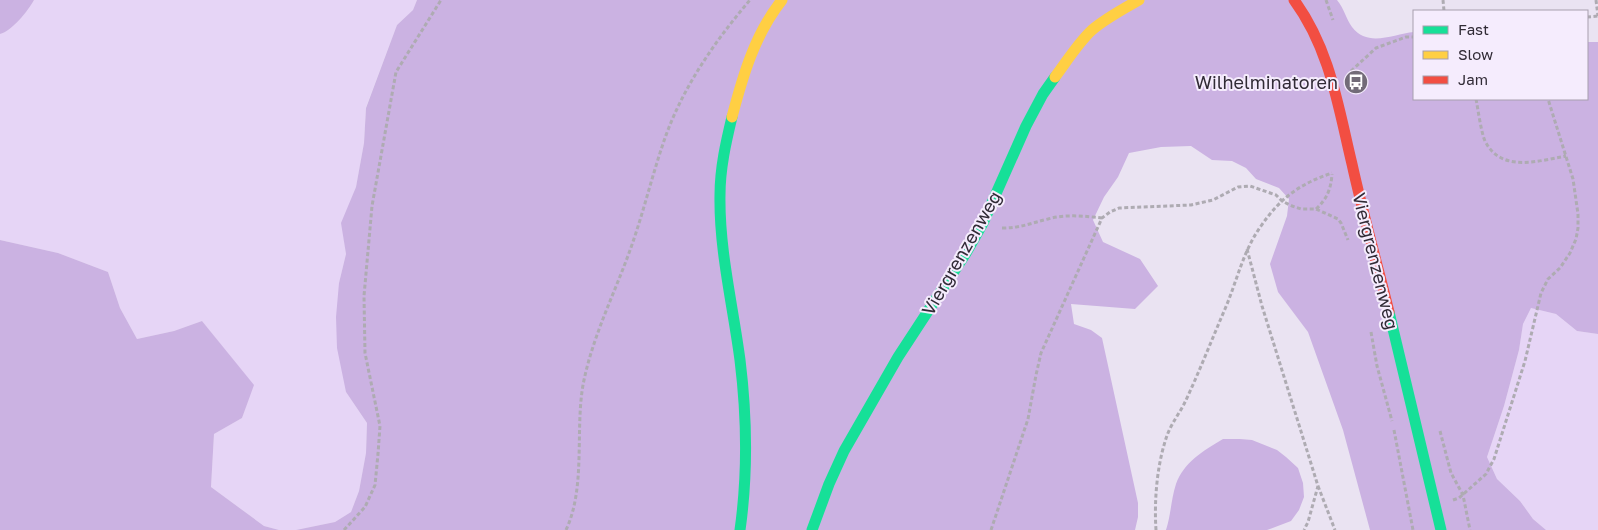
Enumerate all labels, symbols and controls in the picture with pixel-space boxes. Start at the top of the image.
legend [1413,10,1588,100]
text: Fast [1458,20,1489,38]
text: Slow [1458,45,1493,63]
bus stop icon: Wilhelminatoren [1343,69,1369,95]
text: Jam [1458,70,1488,88]
place label: Wilhelminatoren [1195,71,1338,93]
street label: Viergrenzenweg [916,187,1006,319]
street label: Viergrenzenweg [1348,190,1404,332]

